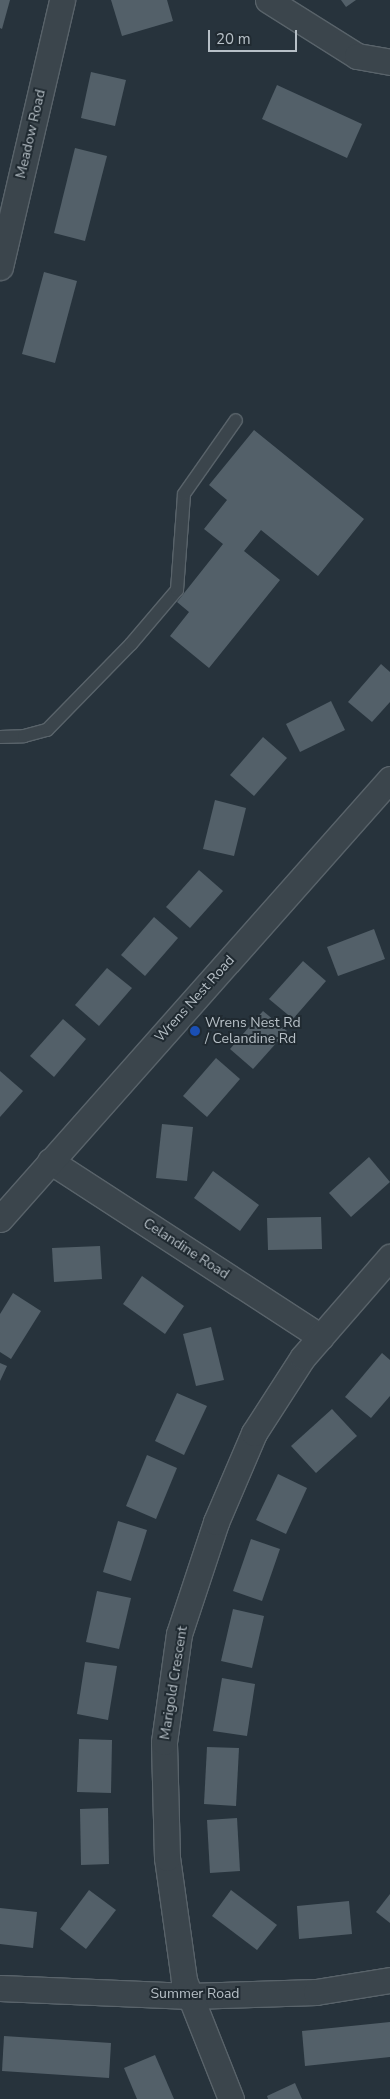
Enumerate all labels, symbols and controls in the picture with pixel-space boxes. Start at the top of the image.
scale bar [210,20,299,52]
text: 20 m [216,29,251,49]
street label: Meadow Road [13,88,49,180]
street label: Wrens Nest Road [152,952,238,1046]
place label: Wrens Nest Rd / Celandine Rd [205,1015,301,1048]
marker: Wrens Nest Rd / Celandine Rd [189,1025,201,1037]
street label: Celandine Road [140,1215,232,1283]
street label: Marigold Crescent [157,1625,191,1741]
street label: Summer Road [150,1986,240,2002]

